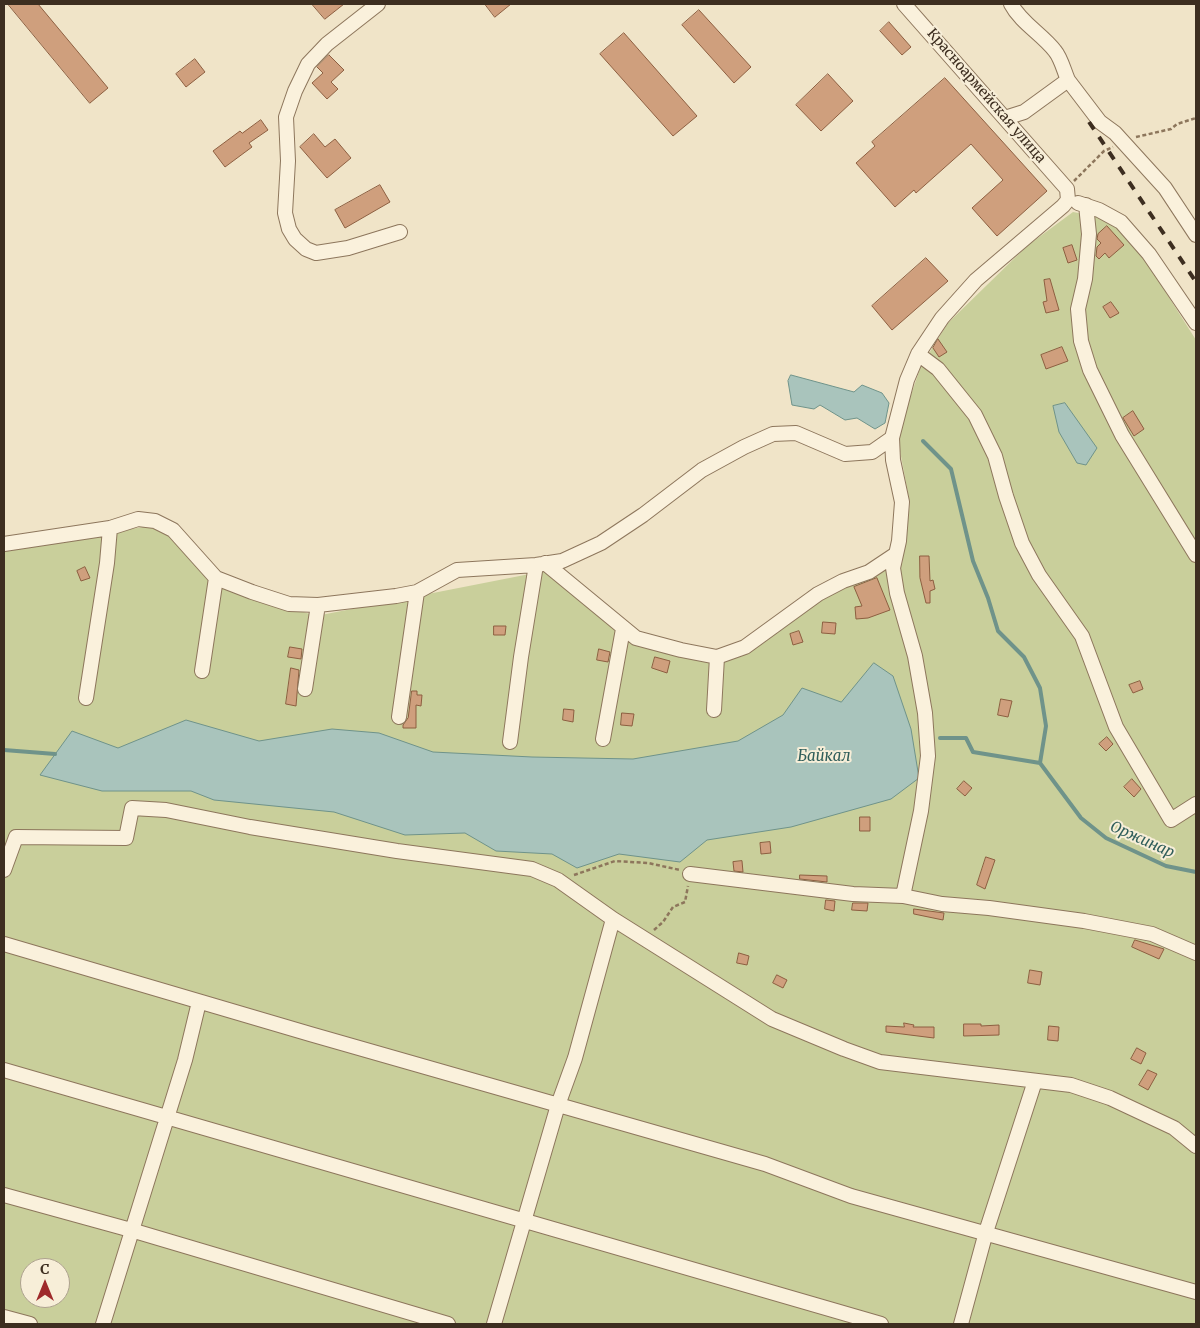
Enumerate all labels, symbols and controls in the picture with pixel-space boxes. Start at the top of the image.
street label: Красноармейская улица [923,25,1049,167]
water label: Байкал [798,748,850,766]
water label: Оржинар [1107,818,1177,862]
north arrow [20,1258,70,1308]
text: С [40,1260,50,1278]

